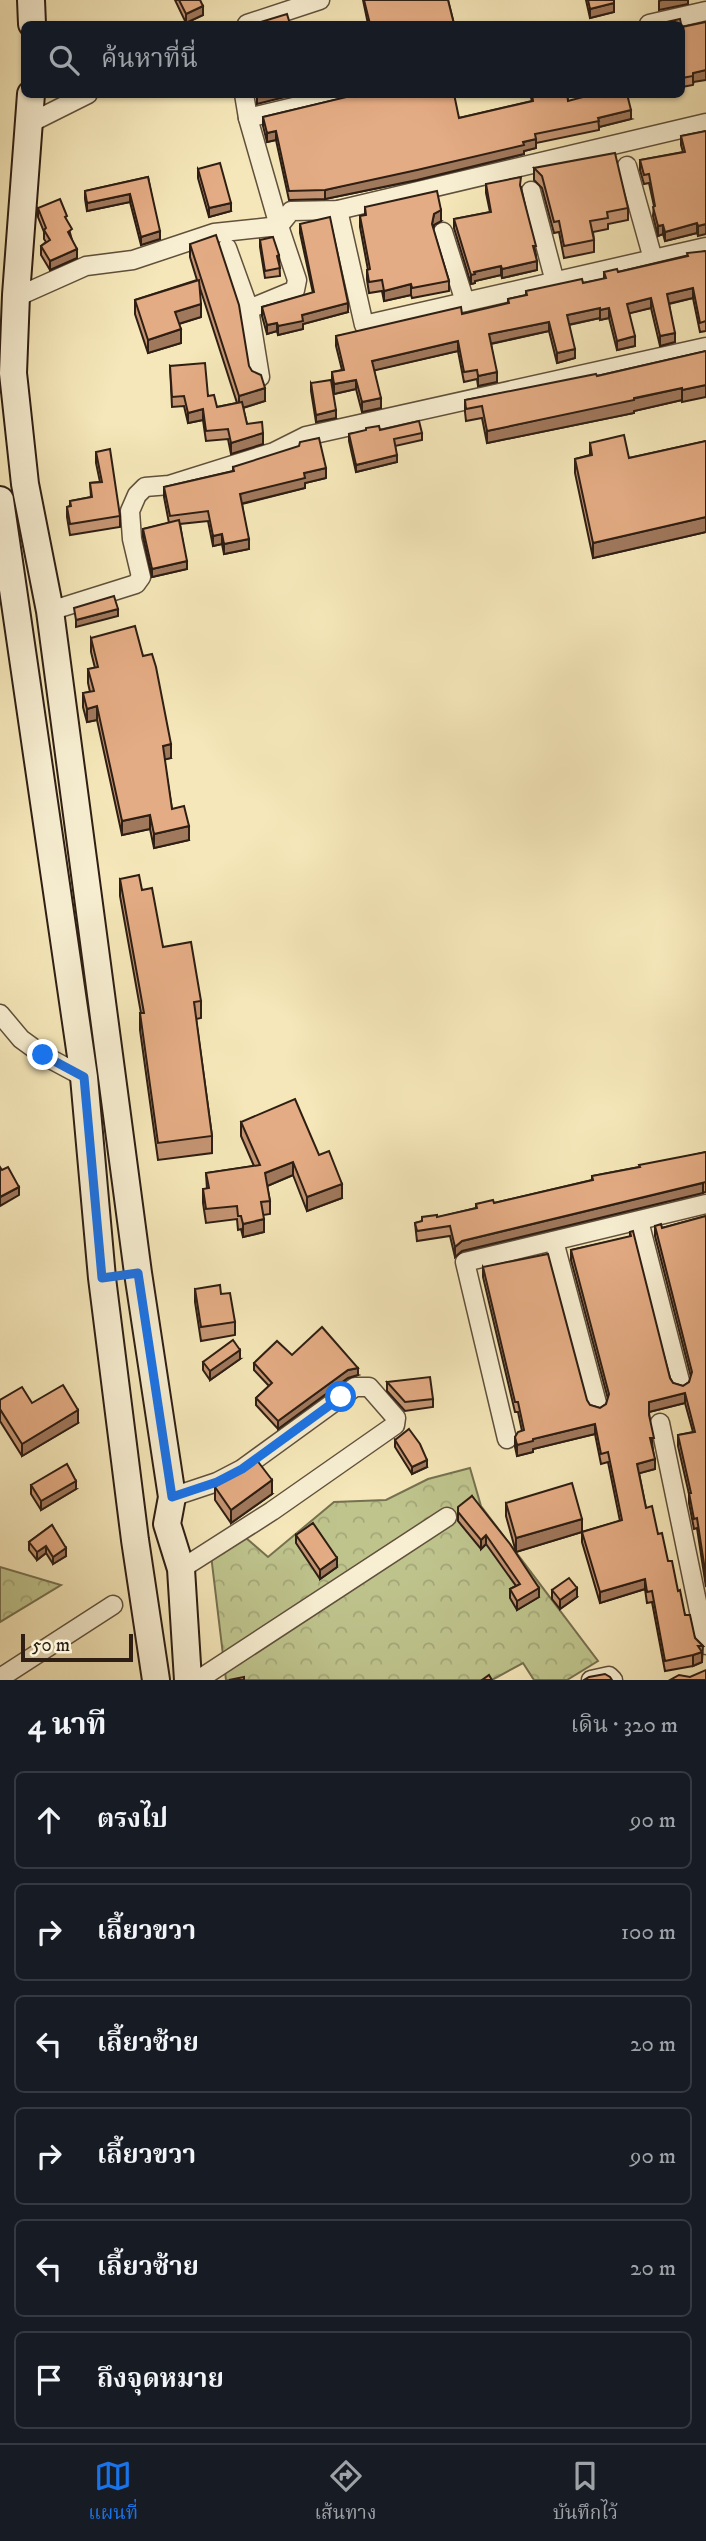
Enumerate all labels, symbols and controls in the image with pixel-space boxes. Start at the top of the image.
search box [21,21,685,98]
icon: search [45,41,83,79]
text: ค้นหาที่นี่ [101,43,198,76]
route end [27,1039,58,1070]
route start [325,1381,356,1412]
scale bar [21,1631,133,1663]
text: 50 m [32,1634,70,1657]
text: 4 นาที [28,1707,107,1744]
text: เดิน · 320 m [570,1711,678,1740]
icon: ahead [30,1801,68,1839]
text: ตรงไป [97,1803,168,1836]
text: 90 m [630,1806,676,1835]
icon: right [30,1913,68,1951]
text: เลี้ยวขวา [97,1915,196,1948]
text: 100 m [621,1918,676,1947]
icon: left [30,2025,68,2063]
text: เลี้ยวซ้าย [97,2027,199,2060]
text: 20 m [630,2030,676,2059]
icon: right [30,2137,68,2175]
text: เลี้ยวขวา [97,2139,196,2172]
text: 90 m [630,2142,676,2171]
icon: left [30,2249,68,2287]
text: เลี้ยวซ้าย [97,2251,199,2284]
text: 20 m [630,2254,676,2283]
icon: arrive [30,2361,68,2399]
text: ถึงจุดหมาย [97,2363,224,2396]
tab: แผนที่ [88,2457,138,2529]
tab: เส้นทาง [315,2457,376,2529]
tab: บันทึกไว้ [553,2457,618,2529]

